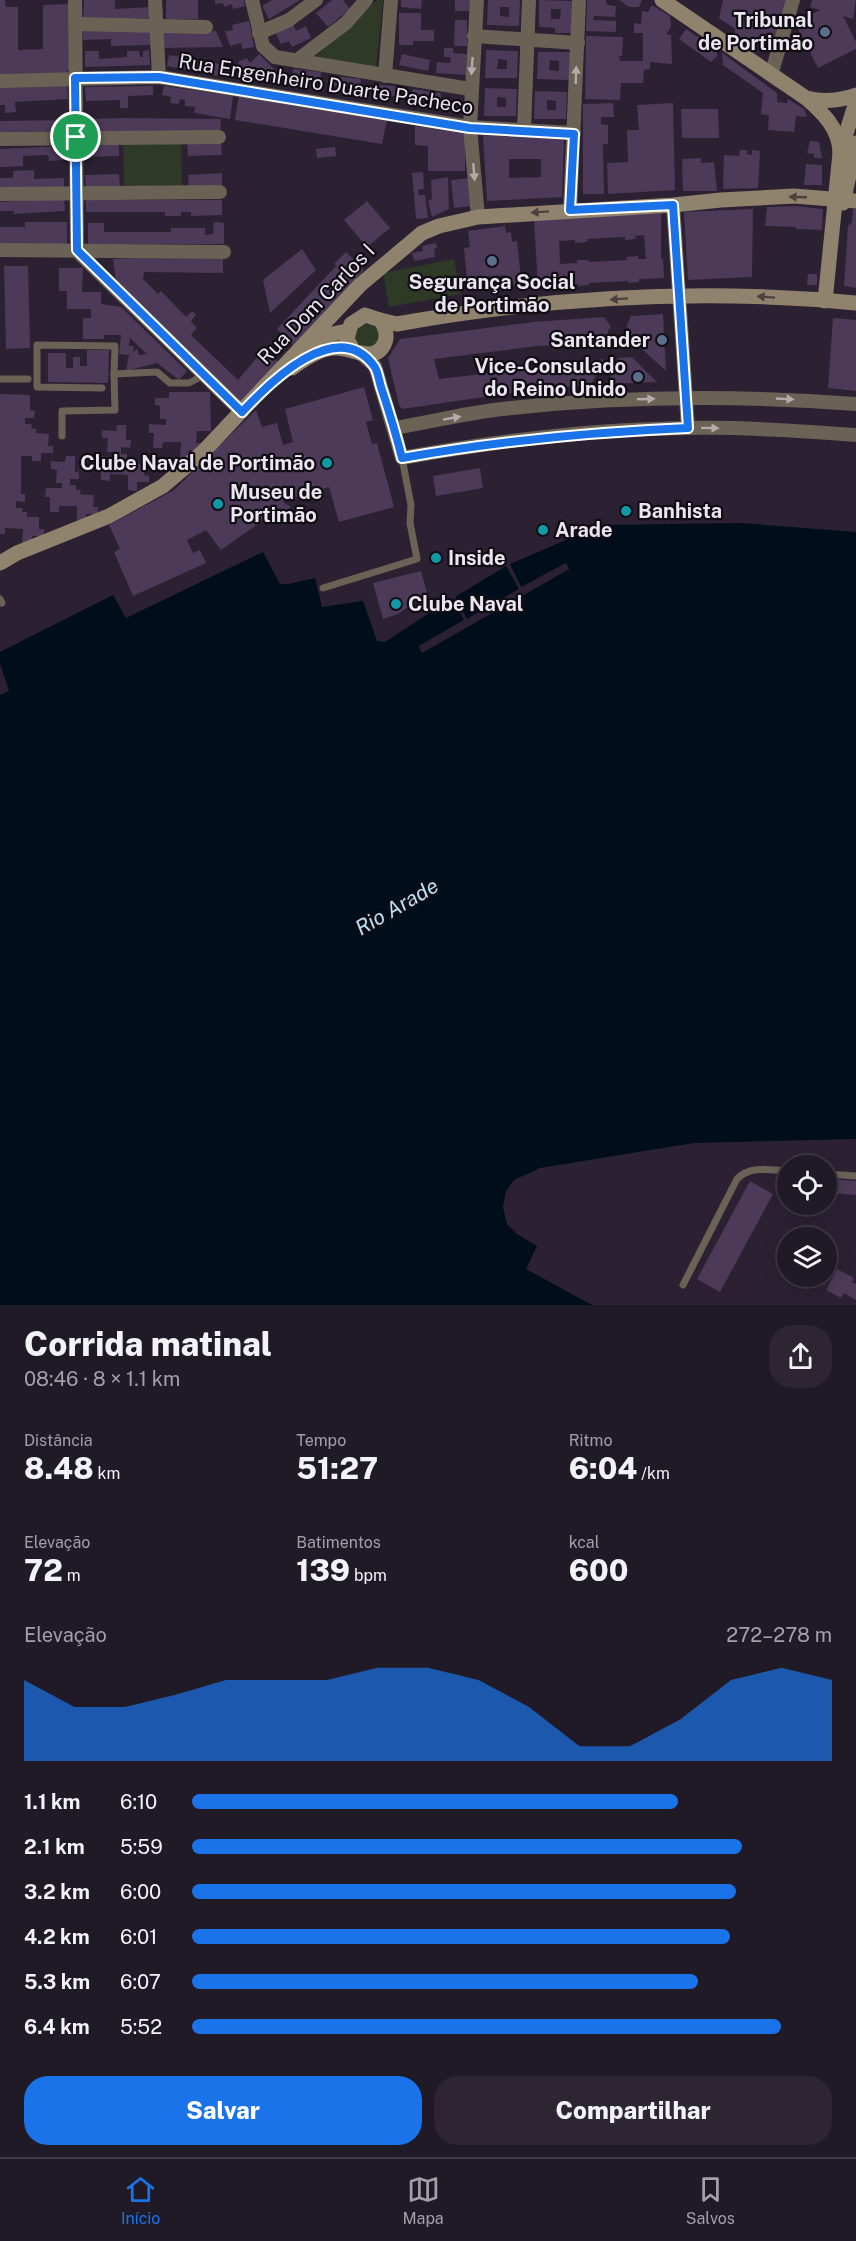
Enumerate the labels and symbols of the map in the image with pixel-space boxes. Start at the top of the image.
place label: Tribunal de Portimão [698,8,813,55]
marker: Tribunal de Portimão [818,25,832,39]
street label: Rua Engenheiro Duarte Pacheco [177,49,475,119]
one-way arrow [467,56,477,75]
one-way arrow [572,65,581,84]
pin [50,111,101,162]
one-way arrow [469,163,479,182]
one-way arrow [788,192,807,202]
one-way arrow [531,207,550,217]
street label: Rua Dom Carlos I [252,239,380,369]
marker: Segurança Social de Portimão [485,254,499,268]
place label: Segurança Social de Portimão [409,270,575,317]
one-way arrow [757,292,776,301]
one-way arrow [610,294,629,303]
place label: Santander [550,328,650,352]
marker: Santander [655,333,669,347]
place label: Vice-Consulado do Reino Unido [474,354,626,401]
marker: Vice-Consulado do Reino Unido [631,370,645,384]
one-way arrow [637,394,656,404]
one-way arrow [775,394,794,403]
one-way arrow [443,413,462,422]
one-way arrow [701,423,720,433]
place label: Clube Naval de Portimão [80,451,315,475]
marker: Clube Naval de Portimão [320,456,334,470]
place label: Museu de Portimão [230,480,322,527]
marker: Museu de Portimão [211,497,225,511]
place label: Banhista [638,499,722,523]
marker: Banhista [619,504,633,518]
place label: Arade [555,518,613,542]
marker: Arade [536,523,550,537]
place label: Inside [448,546,506,570]
marker: Inside [429,551,443,565]
place label: Clube Naval [408,592,523,616]
marker: Clube Naval [389,597,403,611]
water label: Rio Arade [351,873,443,940]

